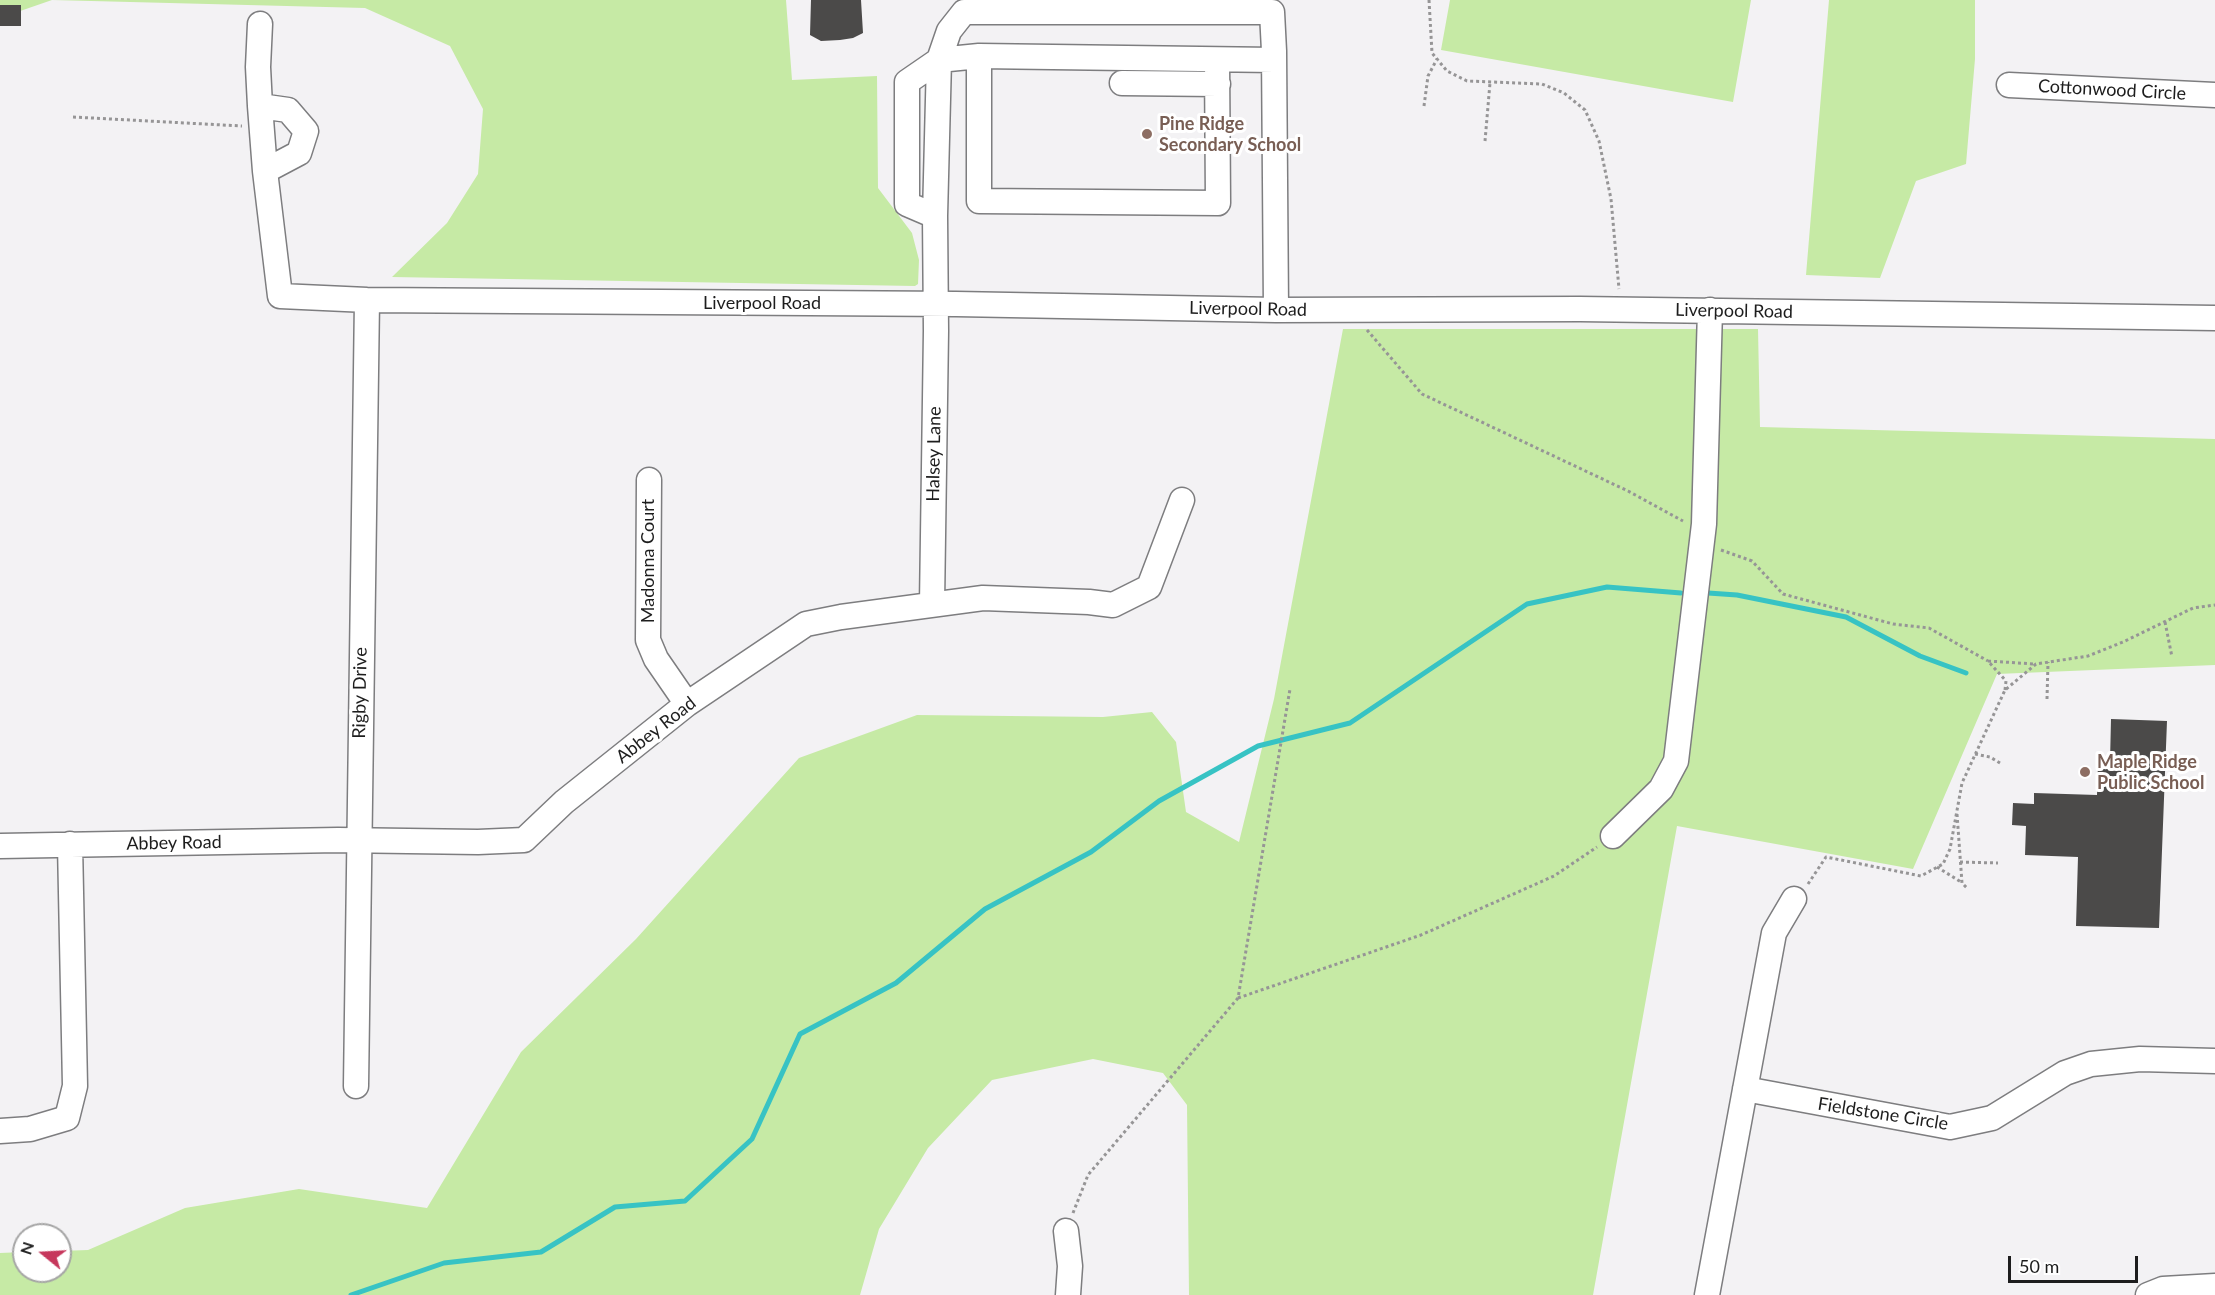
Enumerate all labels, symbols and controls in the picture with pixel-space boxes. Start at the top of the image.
street label: Cottonwood Circle [2037,75,2187,105]
place label: Pine Ridge Secondary School [1159,113,1301,156]
marker: Pine Ridge Secondary School [1140,127,1154,141]
street label: Liverpool Road [703,292,821,314]
street label: Liverpool Road [1189,297,1307,321]
street label: Liverpool Road [1675,299,1793,323]
street label: Halsey Lane [922,406,946,502]
street label: Madonna Court [637,499,659,623]
street label: Rigby Drive [348,647,372,739]
street label: Abbey Road [612,692,700,768]
place label: Maple Ridge Public School [2097,751,2204,794]
marker: Maple Ridge Public School [2078,765,2092,779]
street label: Abbey Road [126,831,222,855]
street label: Fieldstone Circle [1816,1093,1950,1135]
north arrow [12,1223,72,1283]
text: N [15,1239,37,1257]
scale bar [2011,1244,2142,1282]
text: 50 m [2019,1255,2059,1277]

